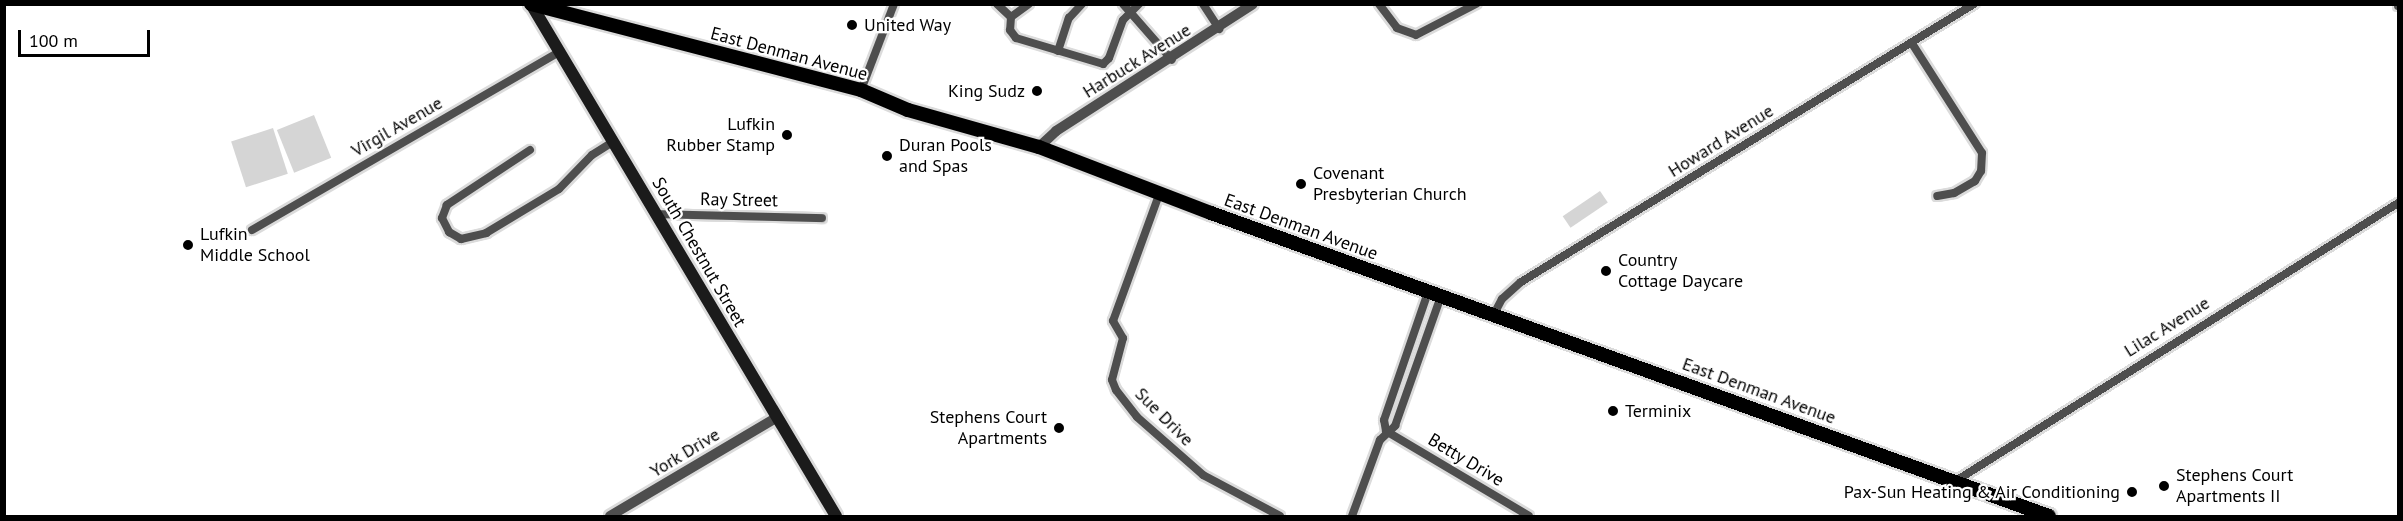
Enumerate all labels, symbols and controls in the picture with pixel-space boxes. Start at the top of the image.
place label: United Way [864,14,951,36]
scale bar [21,18,153,56]
marker: United Way [845,18,859,32]
street label: Harbuck Avenue [1079,19,1195,103]
street label: East Denman Avenue [708,23,870,85]
text: 100 m [29,29,78,52]
place label: King Sudz [948,80,1025,102]
marker: King Sudz [1030,84,1044,98]
street label: Virgil Avenue [347,92,447,162]
street label: Howard Avenue [1664,100,1778,182]
place label: Lufkin Rubber Stamp [666,114,775,156]
marker: Lufkin Rubber Stamp [780,128,794,142]
place label: Duran Pools and Spas [899,135,992,178]
marker: Duran Pools and Spas [880,149,894,163]
place label: Covenant Presbyterian Church [1313,163,1467,206]
street label: South Chestnut Street [647,173,751,331]
marker: Covenant Presbyterian Church [1294,177,1308,191]
street label: Ray Street [700,189,778,211]
street label: East Denman Avenue [1221,189,1381,265]
place label: Lufkin Middle School [200,224,310,266]
marker: Lufkin Middle School [181,238,195,252]
place label: Country Cottage Daycare [1618,250,1743,292]
marker: Country Cottage Daycare [1599,264,1613,278]
street label: Lilac Avenue [2120,292,2214,362]
street label: East Denman Avenue [1679,353,1839,429]
street label: Sue Drive [1130,383,1198,451]
place label: Terminix [1625,400,1691,422]
marker: Terminix [1606,404,1620,418]
place label: Stephens Court Apartments [930,407,1047,450]
marker: Stephens Court Apartments [1052,421,1066,435]
street label: York Drive [646,424,724,482]
street label: Betty Drive [1424,429,1508,491]
place label: Stephens Court Apartments II [2176,465,2293,508]
marker: Stephens Court Apartments II [2157,479,2171,493]
place label: Pax-Sun Heating & Air Conditioning [1843,481,2120,503]
marker: Pax-Sun Heating & Air Conditioning [2125,485,2139,499]

